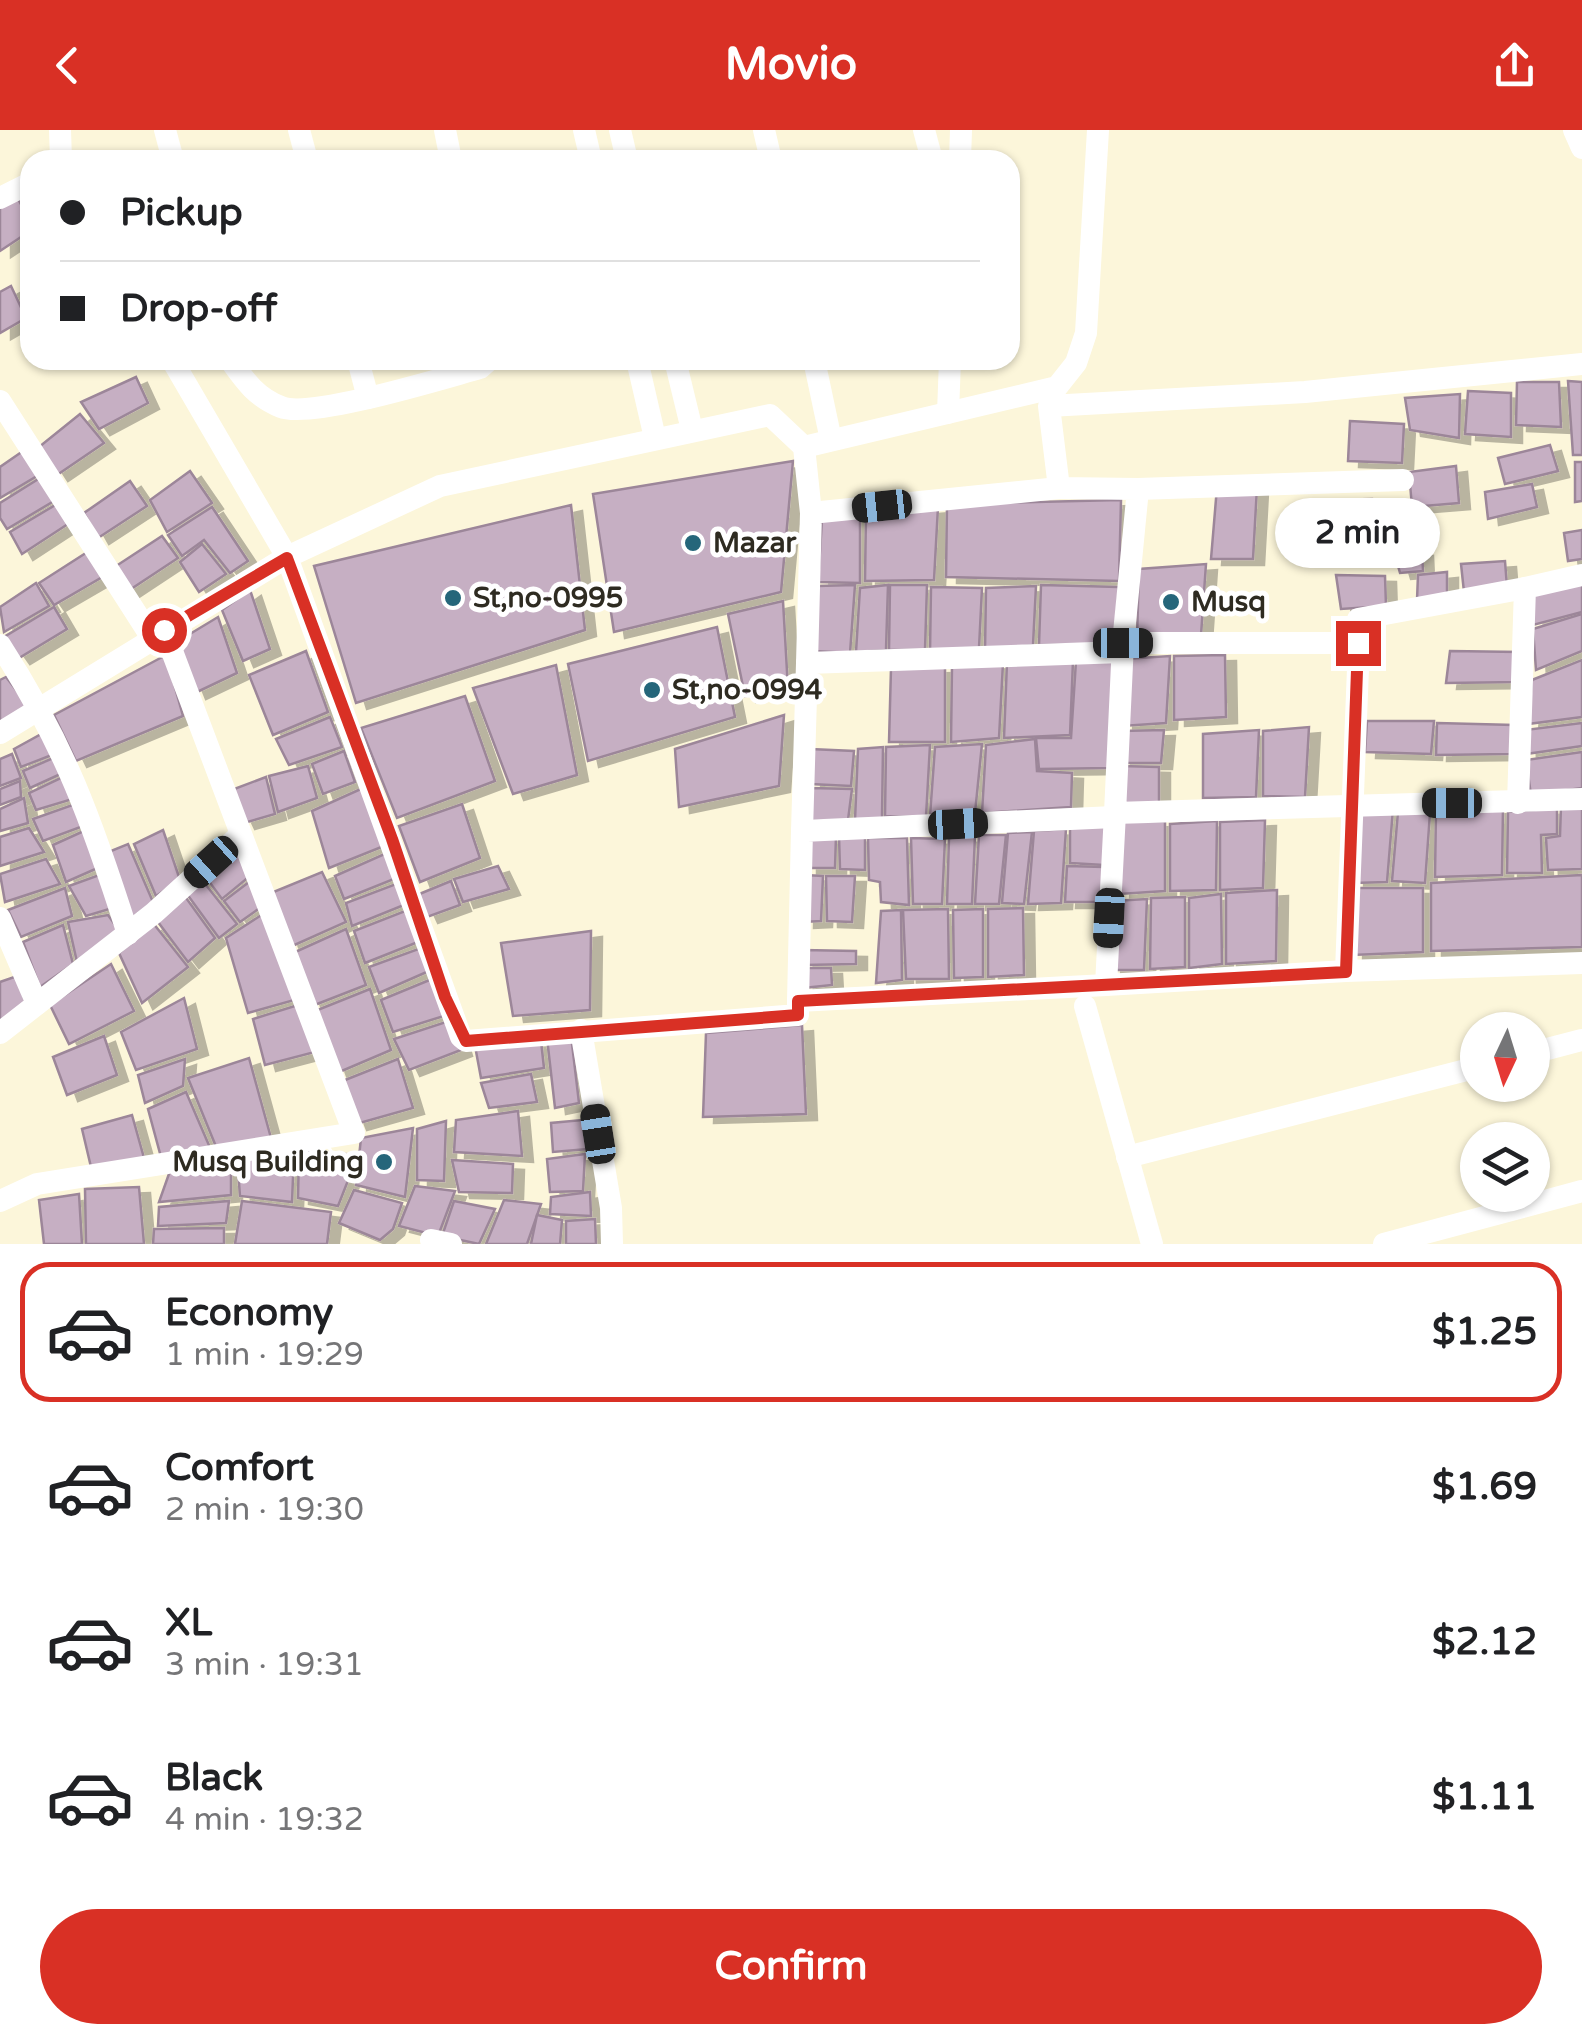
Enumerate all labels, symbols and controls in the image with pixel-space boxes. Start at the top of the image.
icon: back [40,38,95,93]
text: Movio [725,38,857,92]
icon: share [1487,38,1542,93]
text: Pickup [120,190,243,236]
text: Drop-off [120,286,277,332]
car [851,488,913,524]
callout: 2 min [1276,498,1440,568]
text: 2 min [1315,514,1400,552]
place label: Mazar [713,526,797,560]
marker: Mazar [682,532,704,554]
place label: St,no-0995 [473,581,623,615]
place label: Musq [1191,585,1266,619]
marker: St,no-0995 [442,587,464,609]
marker: Musq [1160,591,1182,613]
route start [142,608,187,653]
route end [1336,621,1381,666]
car [1093,628,1153,658]
place label: St,no-0994 [672,673,823,707]
marker: St,no-0994 [641,679,663,701]
car [1422,788,1482,818]
car [927,807,989,841]
car [179,831,243,893]
car [1092,887,1126,949]
north arrow [1460,1012,1550,1102]
map controls [1460,1012,1550,1212]
car [578,1102,618,1166]
button: layers [1460,1122,1550,1212]
place label: Musq Building [172,1145,364,1179]
marker: Musq Building [373,1151,395,1173]
icon: car [45,1287,135,1377]
text: Economy [165,1290,333,1336]
text: $1.25 [1432,1309,1537,1355]
text: 1 min · 19:29 [165,1336,364,1374]
icon: car [45,1442,135,1532]
text: Comfort [165,1445,314,1491]
text: $1.69 [1432,1464,1537,1510]
text: 2 min · 19:30 [165,1491,364,1529]
icon: car [45,1597,135,1687]
text: XL [165,1600,212,1646]
text: $2.12 [1432,1619,1537,1665]
text: 3 min · 19:31 [165,1646,364,1684]
icon: car [45,1752,135,1842]
text: Black [165,1755,263,1801]
text: $1.11 [1432,1774,1537,1820]
text: 4 min · 19:32 [165,1801,364,1839]
button: Confirm [40,1909,1542,2024]

